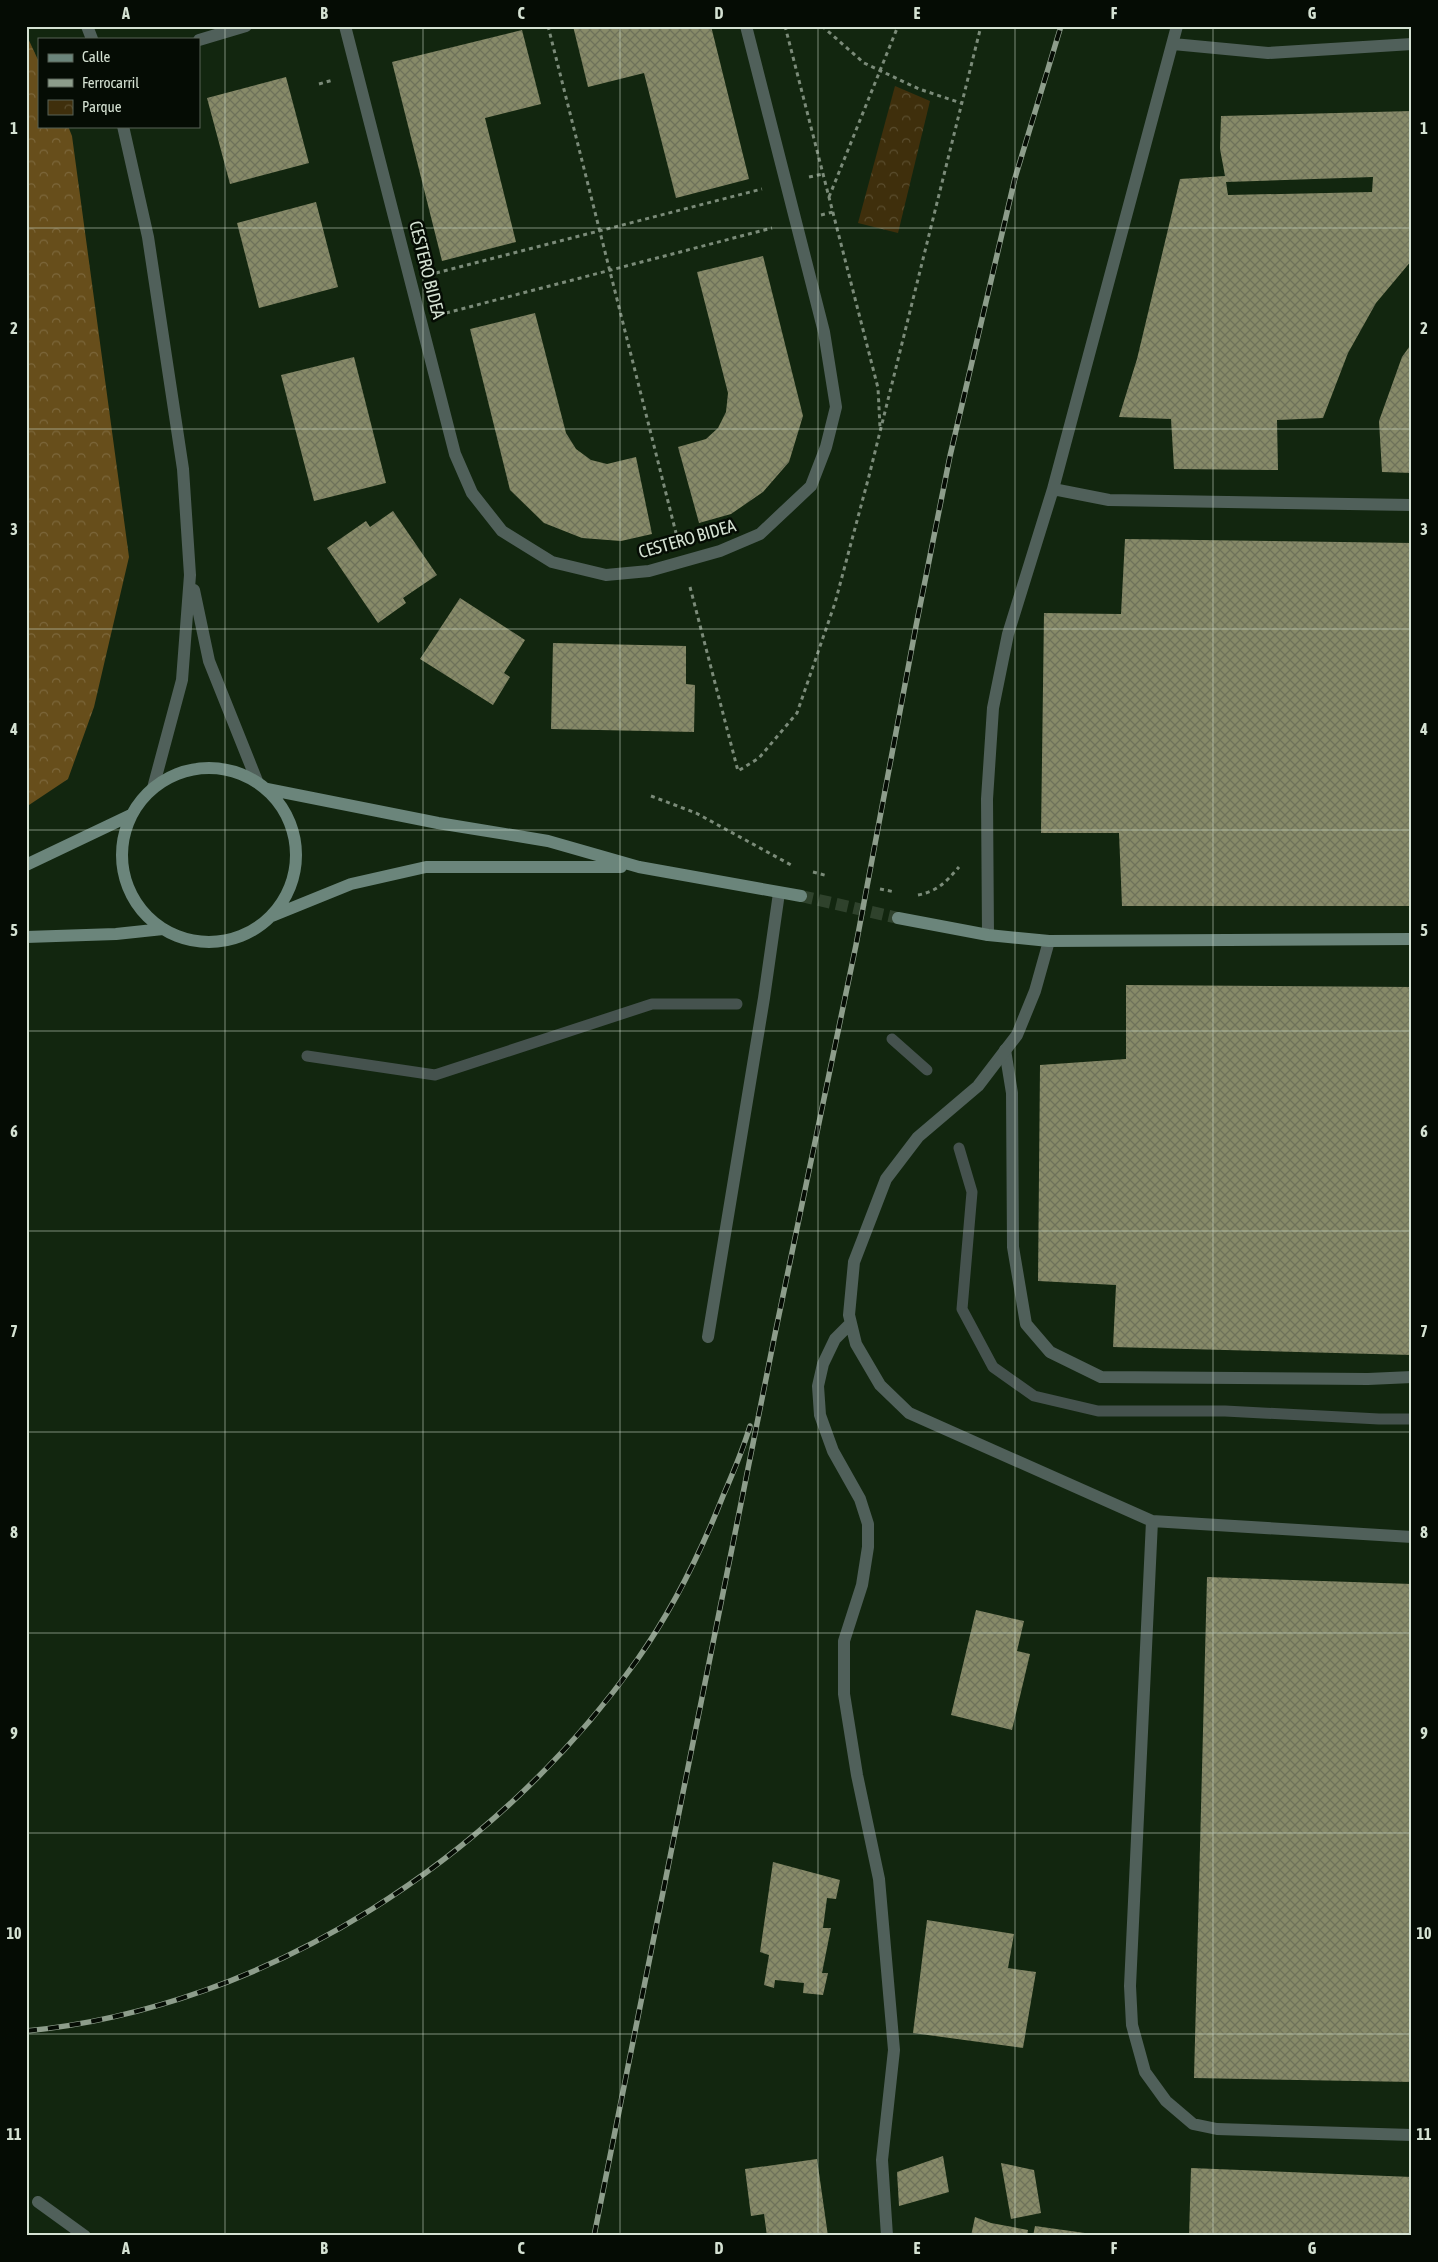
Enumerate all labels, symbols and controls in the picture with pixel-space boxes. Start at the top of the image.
text: A [121,4,130,22]
text: B [320,4,328,22]
text: C [517,4,525,22]
text: D [715,4,724,22]
text: E [914,4,921,22]
text: F [1111,4,1118,22]
text: G [1308,4,1317,22]
legend [38,38,200,128]
text: Calle [82,48,111,65]
text: Ferrocarril [82,74,139,91]
text: Parque [82,98,122,115]
text: 1 [10,119,18,137]
text: 1 [1420,119,1428,137]
street label: CESTERO BIDEA [405,219,450,321]
text: 2 [10,319,18,337]
text: 2 [1420,319,1428,337]
street label: CESTERO BIDEA [636,515,738,562]
text: 3 [10,520,18,538]
text: 3 [1420,520,1428,538]
text: 4 [9,720,18,738]
text: 4 [1419,720,1428,738]
text: 5 [10,921,18,939]
text: 5 [1420,921,1428,939]
text: 6 [10,1122,18,1140]
text: 6 [1420,1122,1428,1140]
text: 7 [10,1322,18,1340]
text: 7 [1420,1322,1428,1340]
text: 8 [10,1523,18,1541]
text: 8 [1420,1523,1428,1541]
text: 9 [10,1724,18,1742]
text: 9 [1420,1724,1428,1742]
text: 10 [6,1924,22,1942]
text: 10 [1416,1924,1432,1942]
text: 11 [6,2125,22,2143]
text: 11 [1416,2125,1432,2143]
text: A [121,2239,130,2257]
text: B [320,2239,328,2257]
text: C [517,2239,525,2257]
text: D [715,2239,724,2257]
text: E [914,2239,921,2257]
text: F [1111,2239,1118,2257]
text: G [1308,2239,1317,2257]

